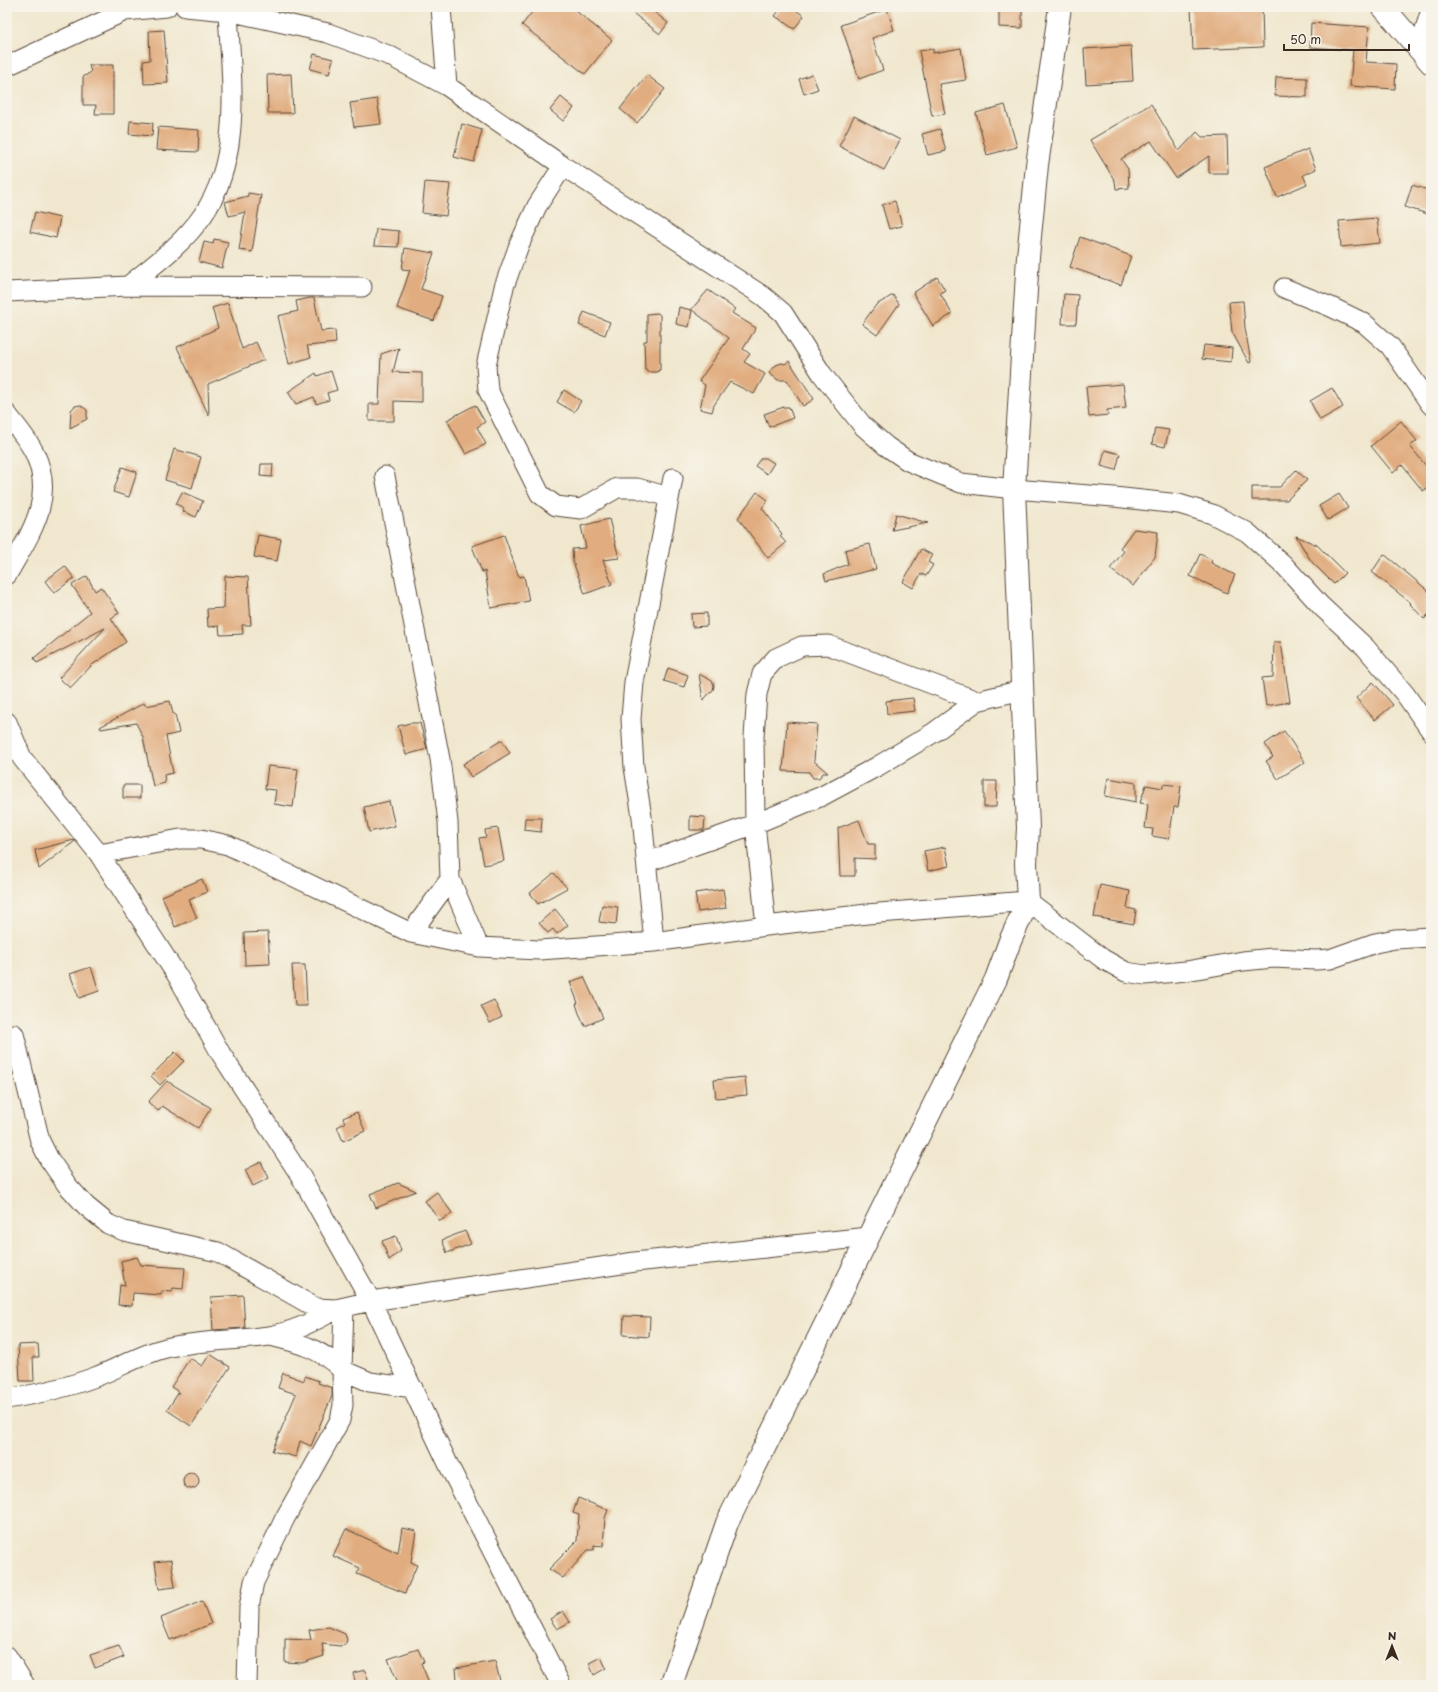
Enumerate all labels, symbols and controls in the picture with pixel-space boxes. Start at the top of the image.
scale bar [1284,26,1409,52]
text: 50 m [1290,30,1321,48]
north arrow [1372,1626,1412,1666]
text: N [1388,1627,1397,1644]

